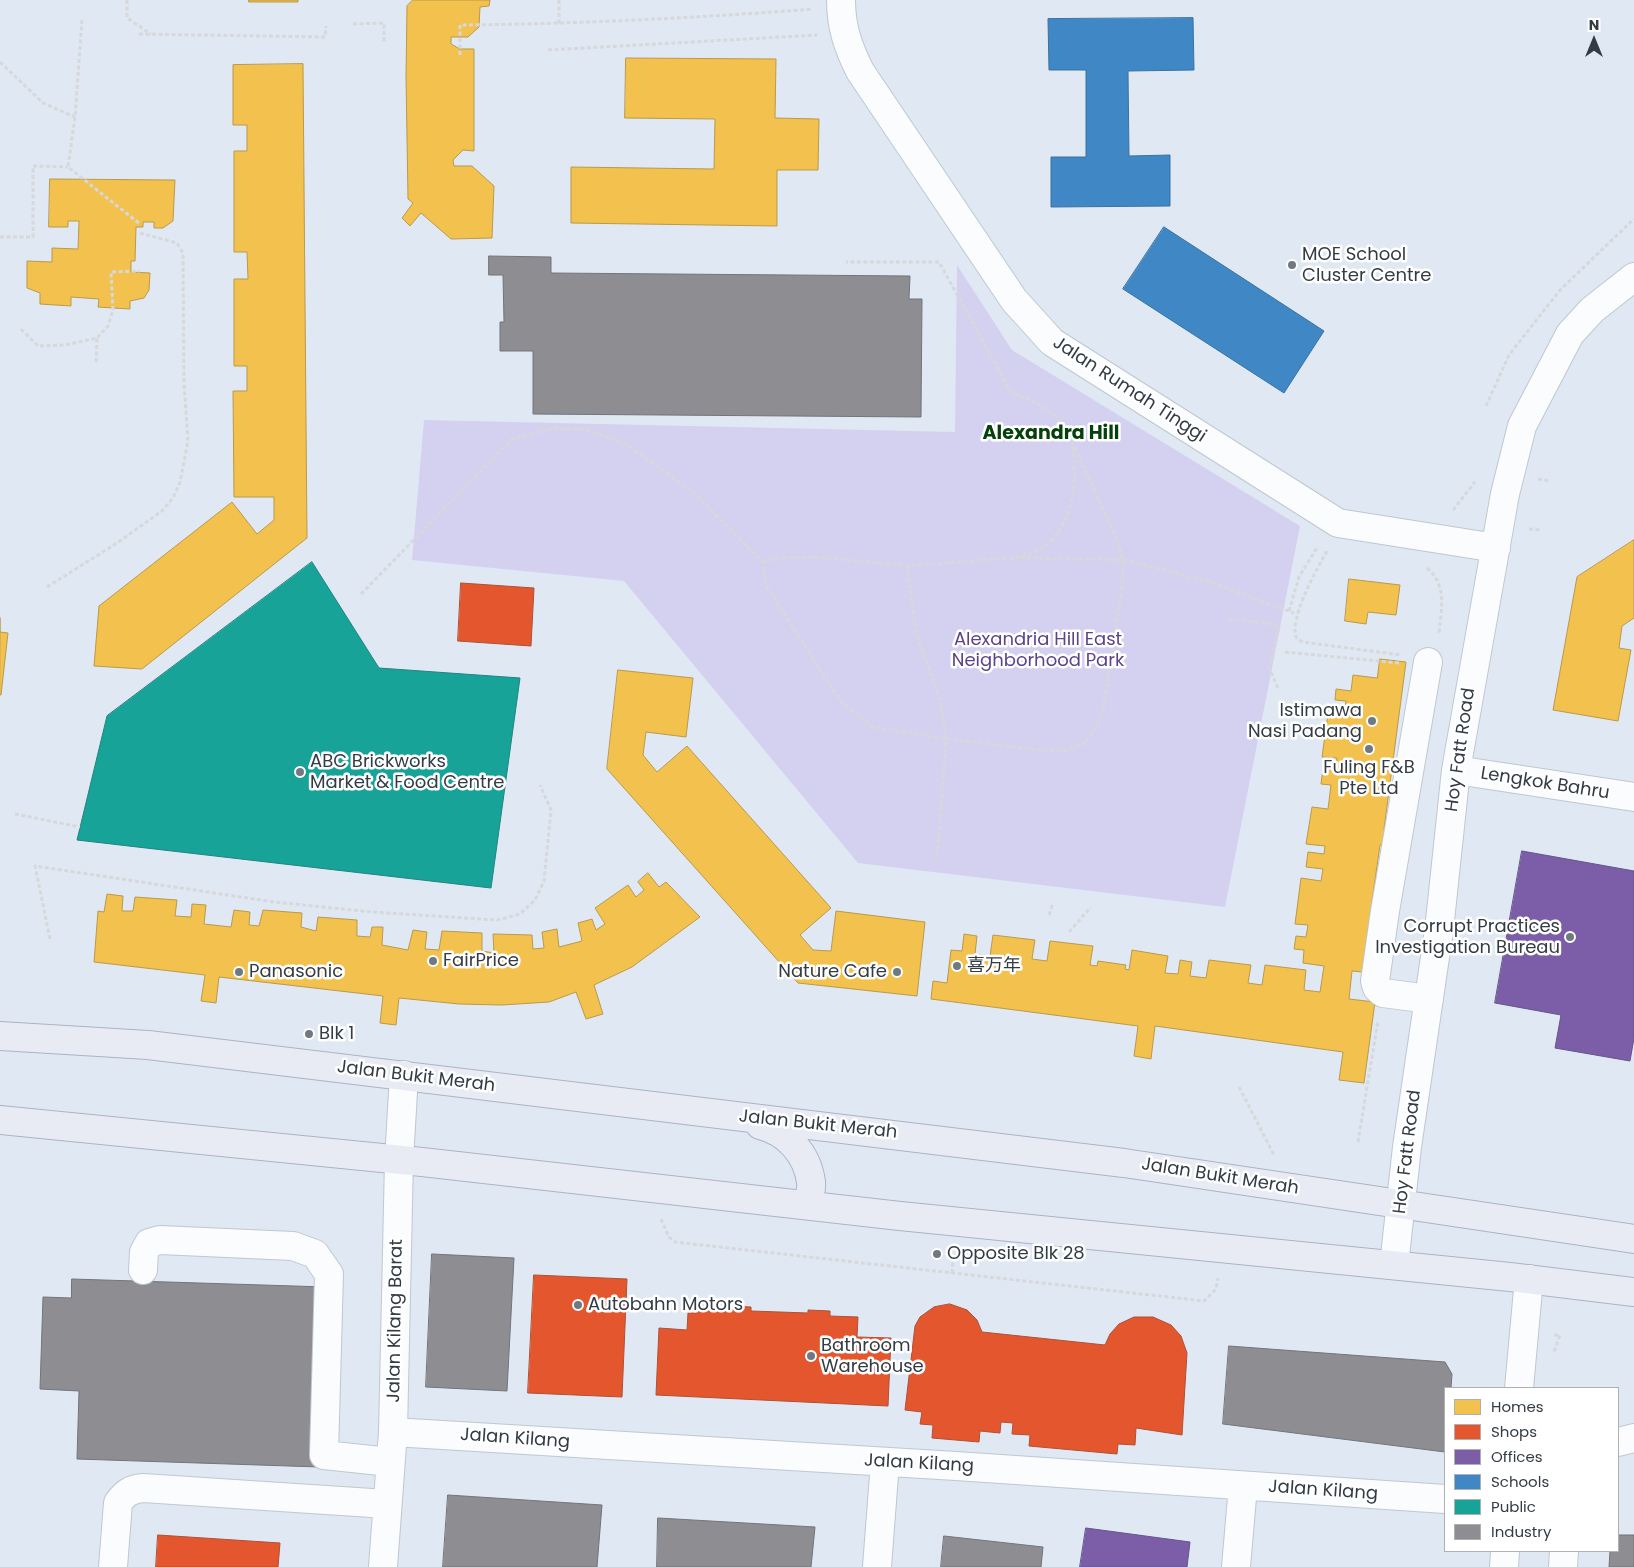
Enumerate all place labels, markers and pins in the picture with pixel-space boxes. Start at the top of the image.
place label: MOE School Cluster Centre [1302,244,1431,286]
marker: MOE School Cluster Centre [1286,259,1298,271]
place label: Istimawa Nasi Padang [1248,700,1362,742]
marker: Istimawa Nasi Padang [1366,715,1378,727]
marker: Fuling F&B Pte Ltd [1363,743,1375,755]
place label: ABC Brickworks Market & Food Centre [310,751,504,794]
place label: Fuling F&B Pte Ltd [1323,757,1415,800]
marker: ABC Brickworks Market & Food Centre [294,766,306,778]
place label: Corrupt Practices Investigation Bureau [1375,916,1560,959]
marker: Corrupt Practices Investigation Bureau [1564,931,1576,943]
place label: FairPrice [443,950,519,972]
marker: FairPrice [427,955,439,967]
place label: 喜万年 [967,955,1021,977]
marker: 喜万年 [951,960,963,972]
place label: Panasonic [249,961,343,983]
place label: Nature Cafe [778,961,887,983]
marker: Panasonic [233,966,245,978]
marker: Nature Cafe [891,966,903,978]
place label: Blk 1 [319,1023,354,1045]
marker: Blk 1 [303,1028,315,1040]
place label: Opposite Blk 28 [947,1243,1085,1265]
marker: Opposite Blk 28 [931,1248,943,1260]
place label: Autobahn Motors [588,1294,743,1316]
marker: Autobahn Motors [572,1299,584,1311]
place label: Bathroom Warehouse [821,1335,924,1378]
marker: Bathroom Warehouse [805,1350,817,1362]

